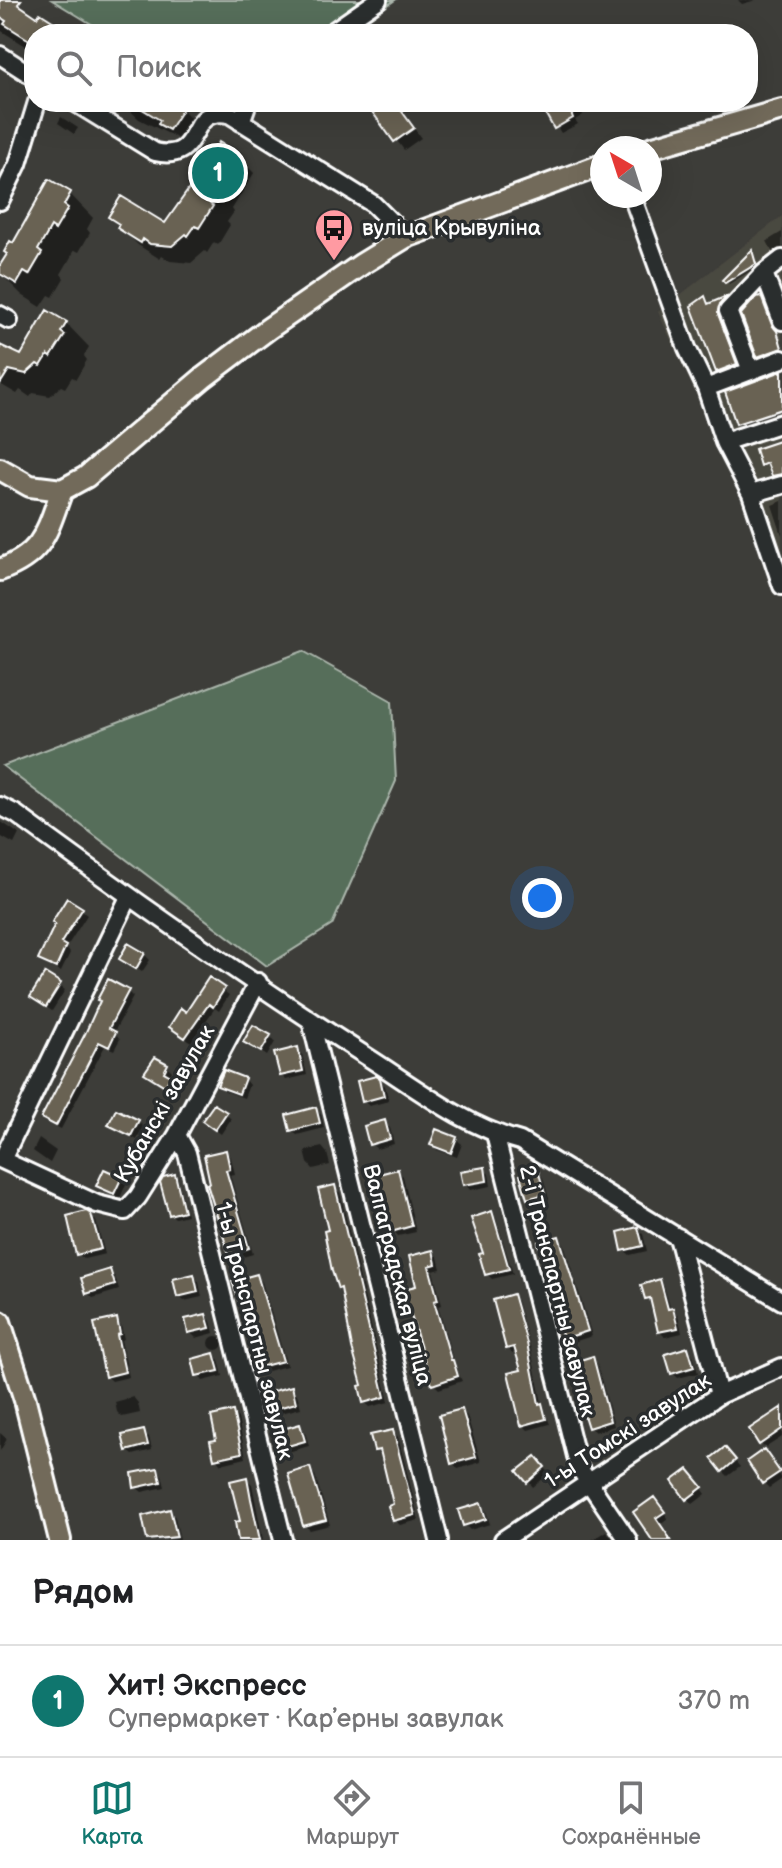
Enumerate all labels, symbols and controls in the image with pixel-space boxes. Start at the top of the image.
search box [24,24,758,112]
icon: search [52,46,96,90]
text: Поиск [116,50,202,86]
north arrow [590,136,662,208]
pin: 1 [192,143,244,203]
bus stop icon: вуліца Крывуліна [313,207,355,262]
place label: вуліца Крывуліна [362,215,541,242]
your location [522,878,562,918]
street label: Кубанскі завулак [109,1020,221,1188]
street label: Валгаградская вуліца [356,1162,438,1388]
street label: 2-і Транспартны завулак [513,1162,601,1420]
street label: 1-ы Транспартны завулак [209,1199,299,1463]
street label: 1-ы Томскі завулак [540,1367,717,1495]
text: Рядом [32,1572,134,1613]
text: Хит! Экспресс [108,1668,307,1704]
text: 1 [53,1686,63,1717]
text: 370 m [677,1686,750,1717]
text: Супермаркет · Карʼерны завулак [108,1704,504,1735]
tab: Карта [81,1776,143,1851]
tab: Маршрут [306,1776,399,1851]
tab: Сохранённые [562,1776,701,1851]

